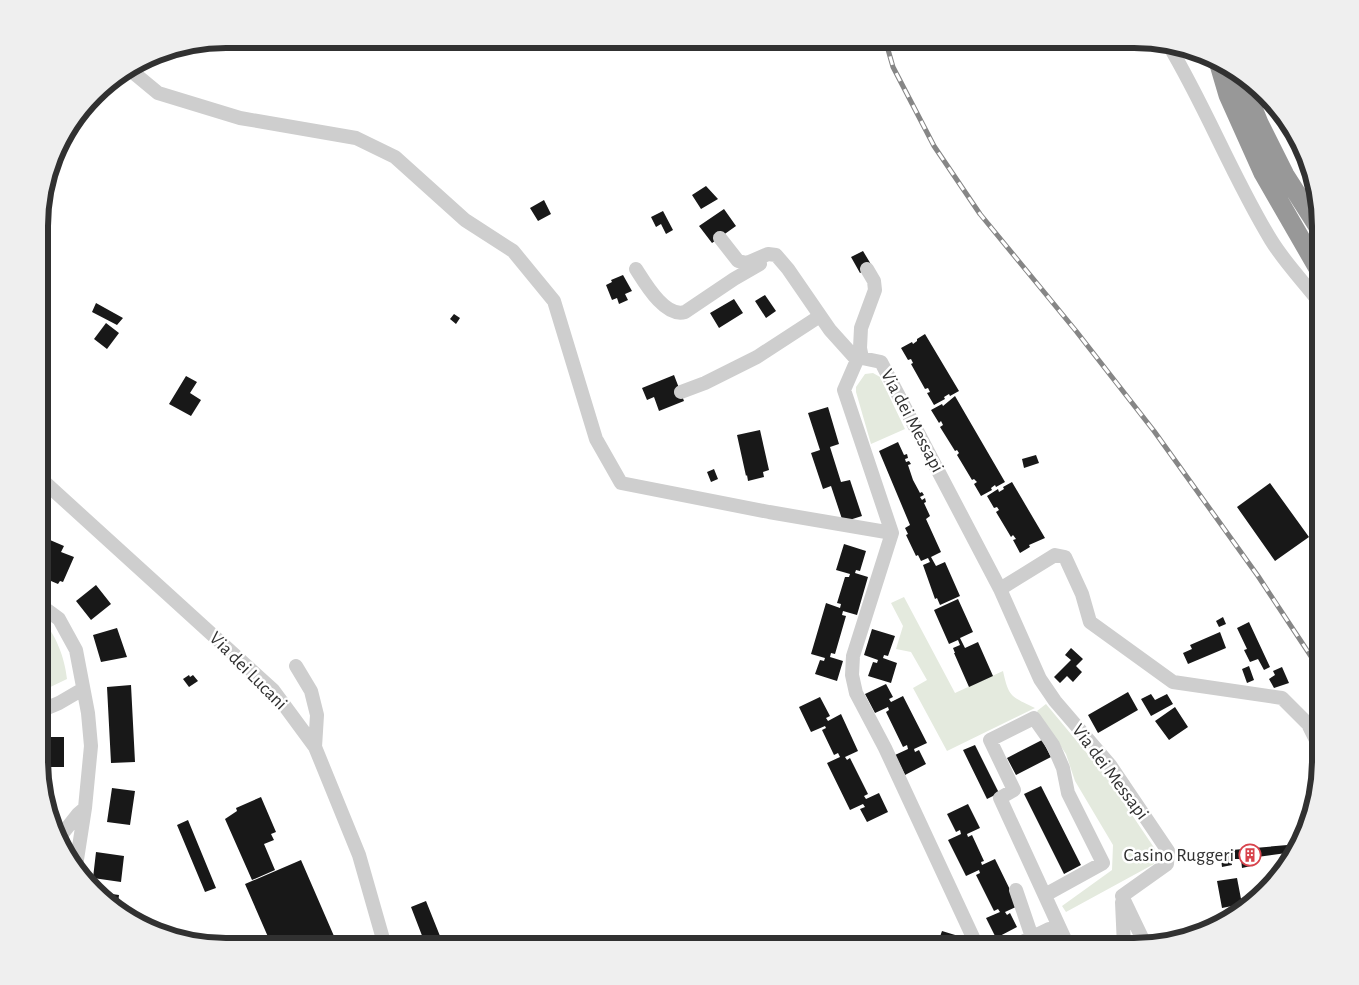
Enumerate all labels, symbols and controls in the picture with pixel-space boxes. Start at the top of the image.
street label: Via dei Messapi [877,366,947,476]
street label: Via dei Lucani [205,628,291,714]
street label: Via dei Messapi [1068,721,1152,823]
building icon: Casino Ruggeri [1238,843,1262,867]
place label: Casino Ruggeri [1124,846,1234,865]

